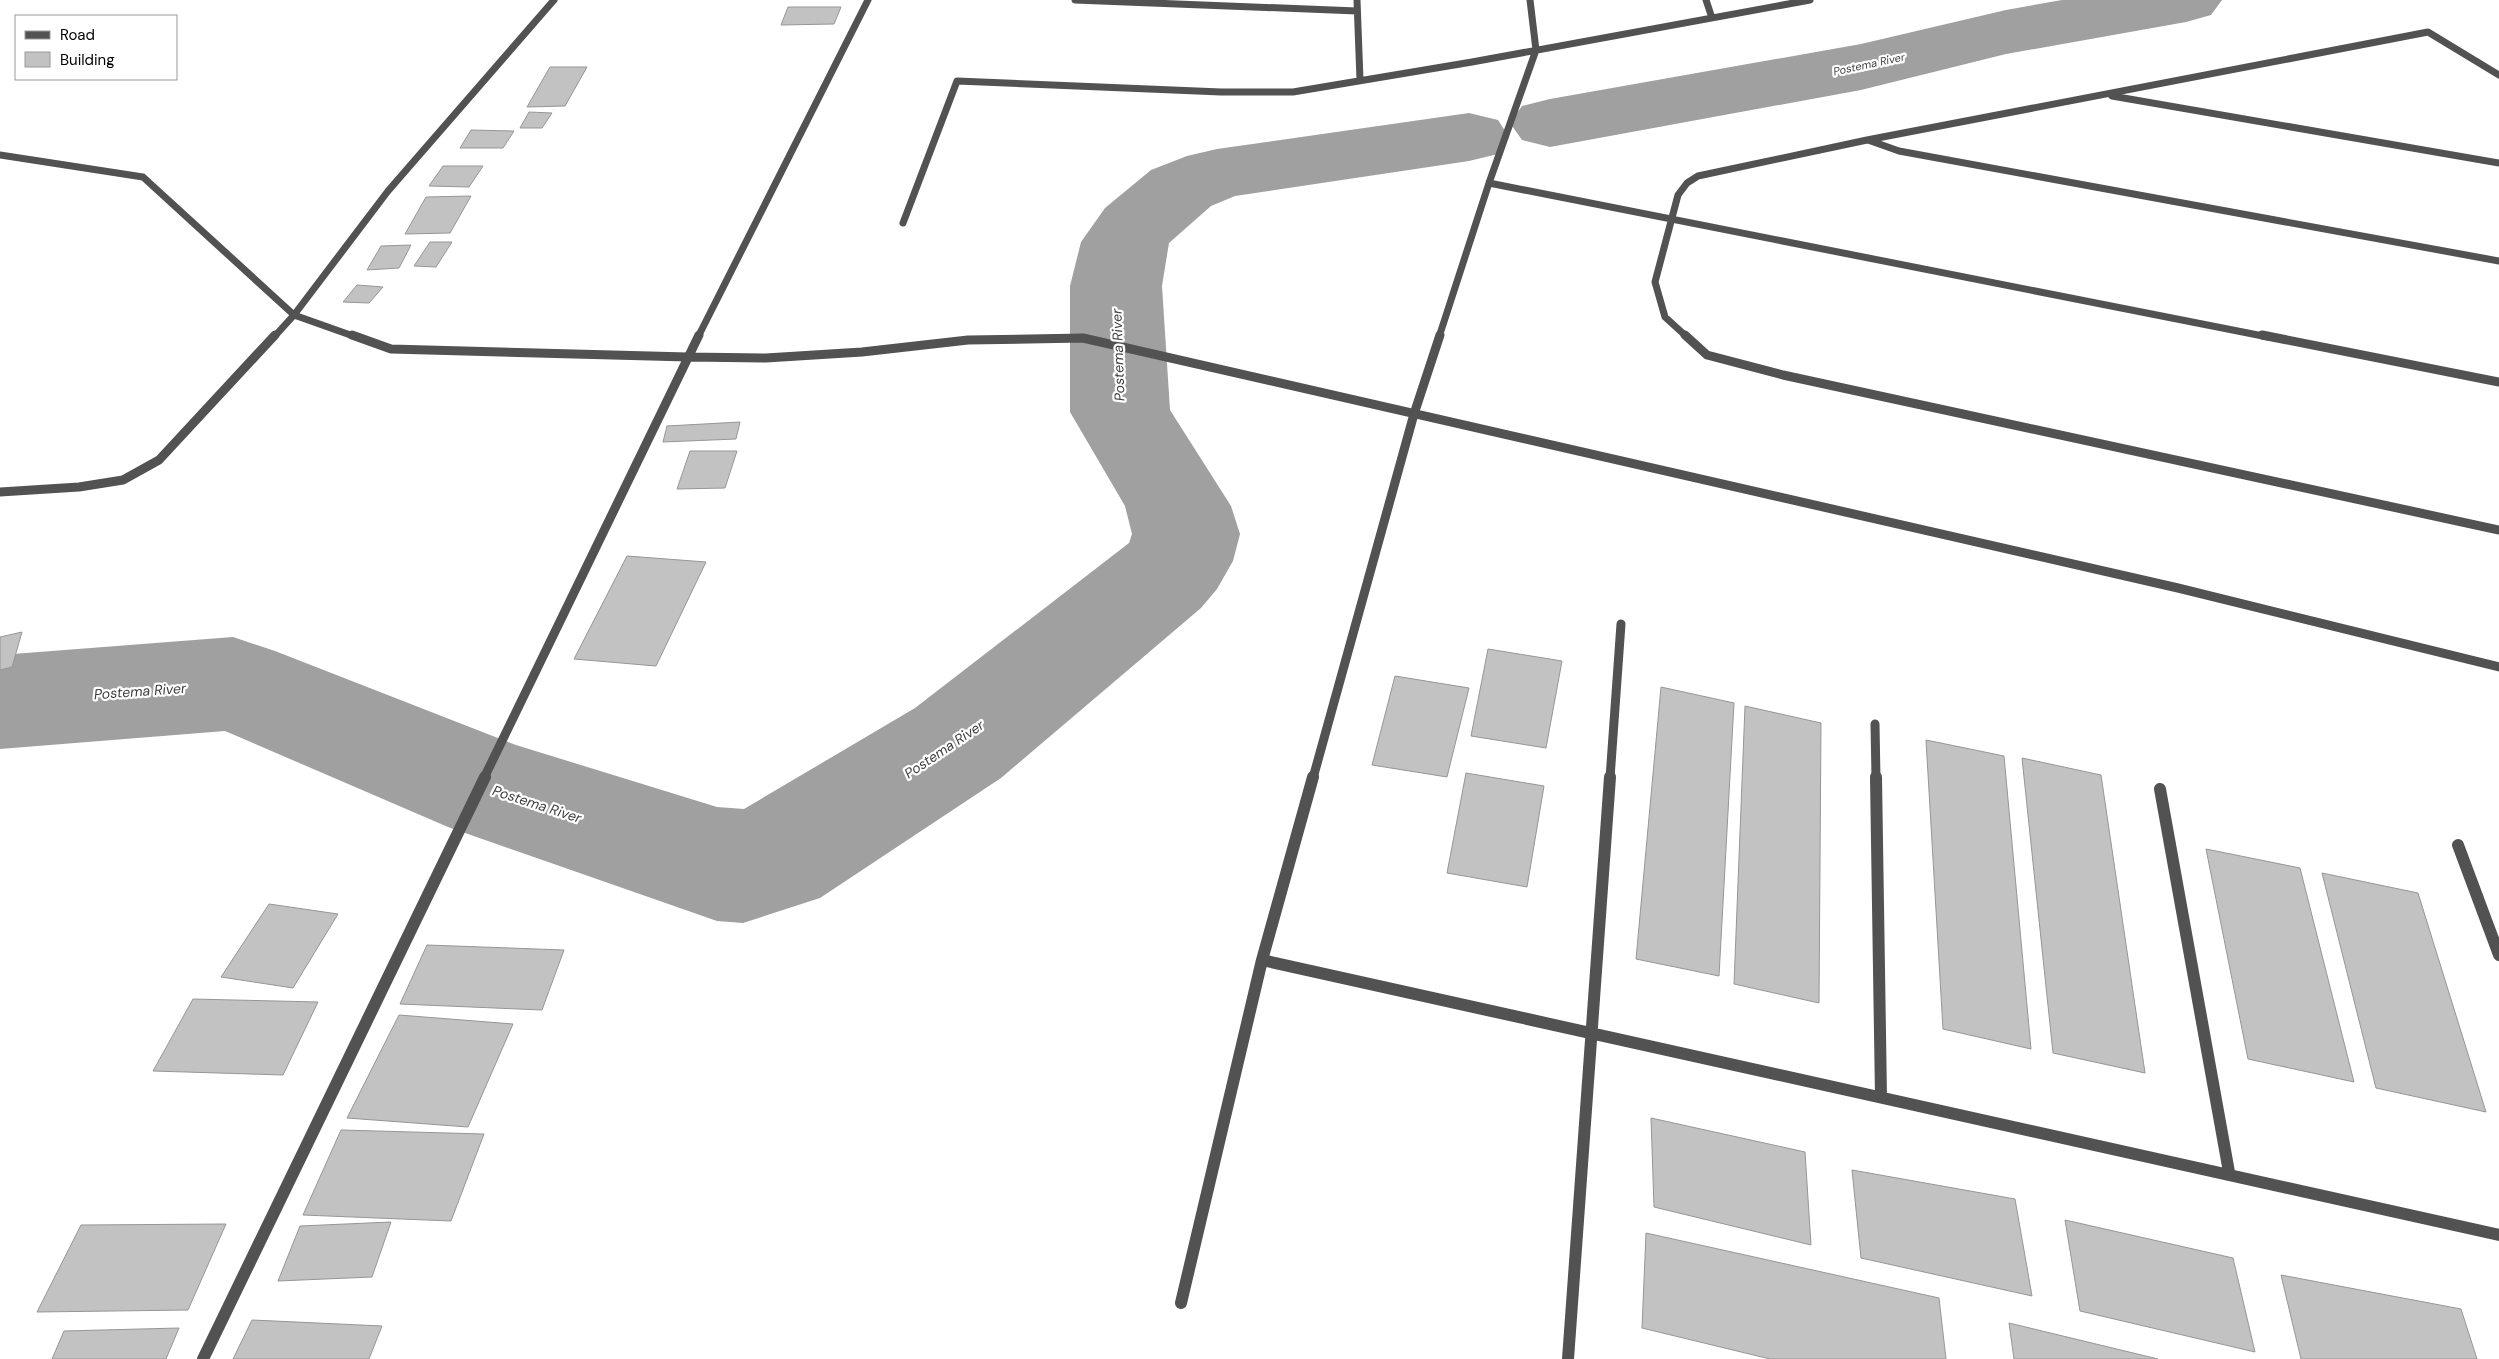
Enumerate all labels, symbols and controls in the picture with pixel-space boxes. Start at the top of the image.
legend [15,15,178,80]
text: Road [60,25,95,45]
water label: Postema River [1832,49,1907,78]
text: Building [60,50,115,70]
water label: Postema River [1107,308,1129,402]
water label: Postema River [93,679,188,703]
water label: Postema River [901,715,988,782]
water label: Postema River [490,781,585,827]

